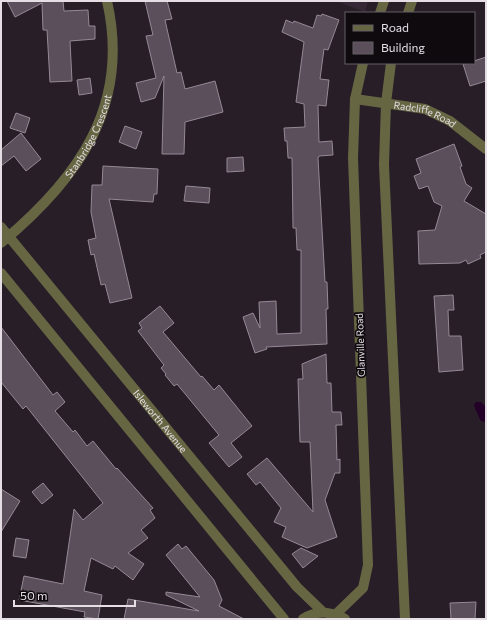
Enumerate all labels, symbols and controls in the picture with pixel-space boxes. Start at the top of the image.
legend [345,12,475,64]
text: Road [381,20,409,34]
text: Building [381,40,425,54]
street label: Stanbridge Crescent [62,93,114,180]
street label: Radcliffe Road [393,99,459,130]
street label: Glanville Road [353,313,367,377]
street label: Isleworth Avenue [131,387,190,455]
scale bar [14,582,135,608]
text: 50 m [20,588,48,602]

